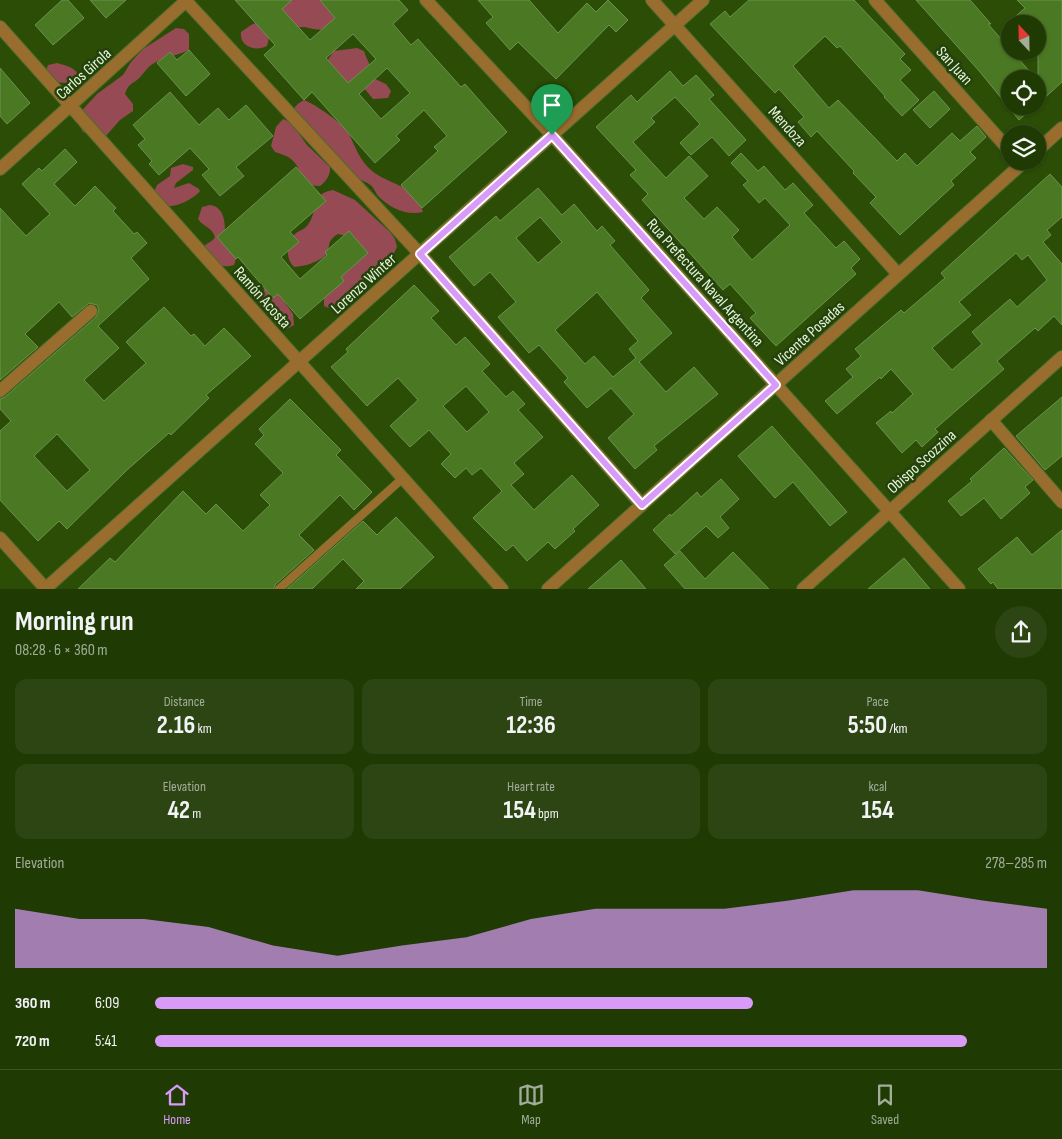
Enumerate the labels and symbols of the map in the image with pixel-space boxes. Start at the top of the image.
north arrow [1001,15,1046,60]
street label: San Juan [932,43,976,89]
street label: Carlos Girola [53,45,115,104]
pin [531,84,573,135]
street label: Mendoza [764,103,810,151]
street label: Rua Prefectura Naval Argentina [642,215,767,351]
street label: Lorenzo Winter [328,250,401,318]
street label: Ramón Acosta [229,263,295,333]
street label: Vicente Posadas [771,298,849,370]
street label: Obispo Scozzina [884,426,960,498]

